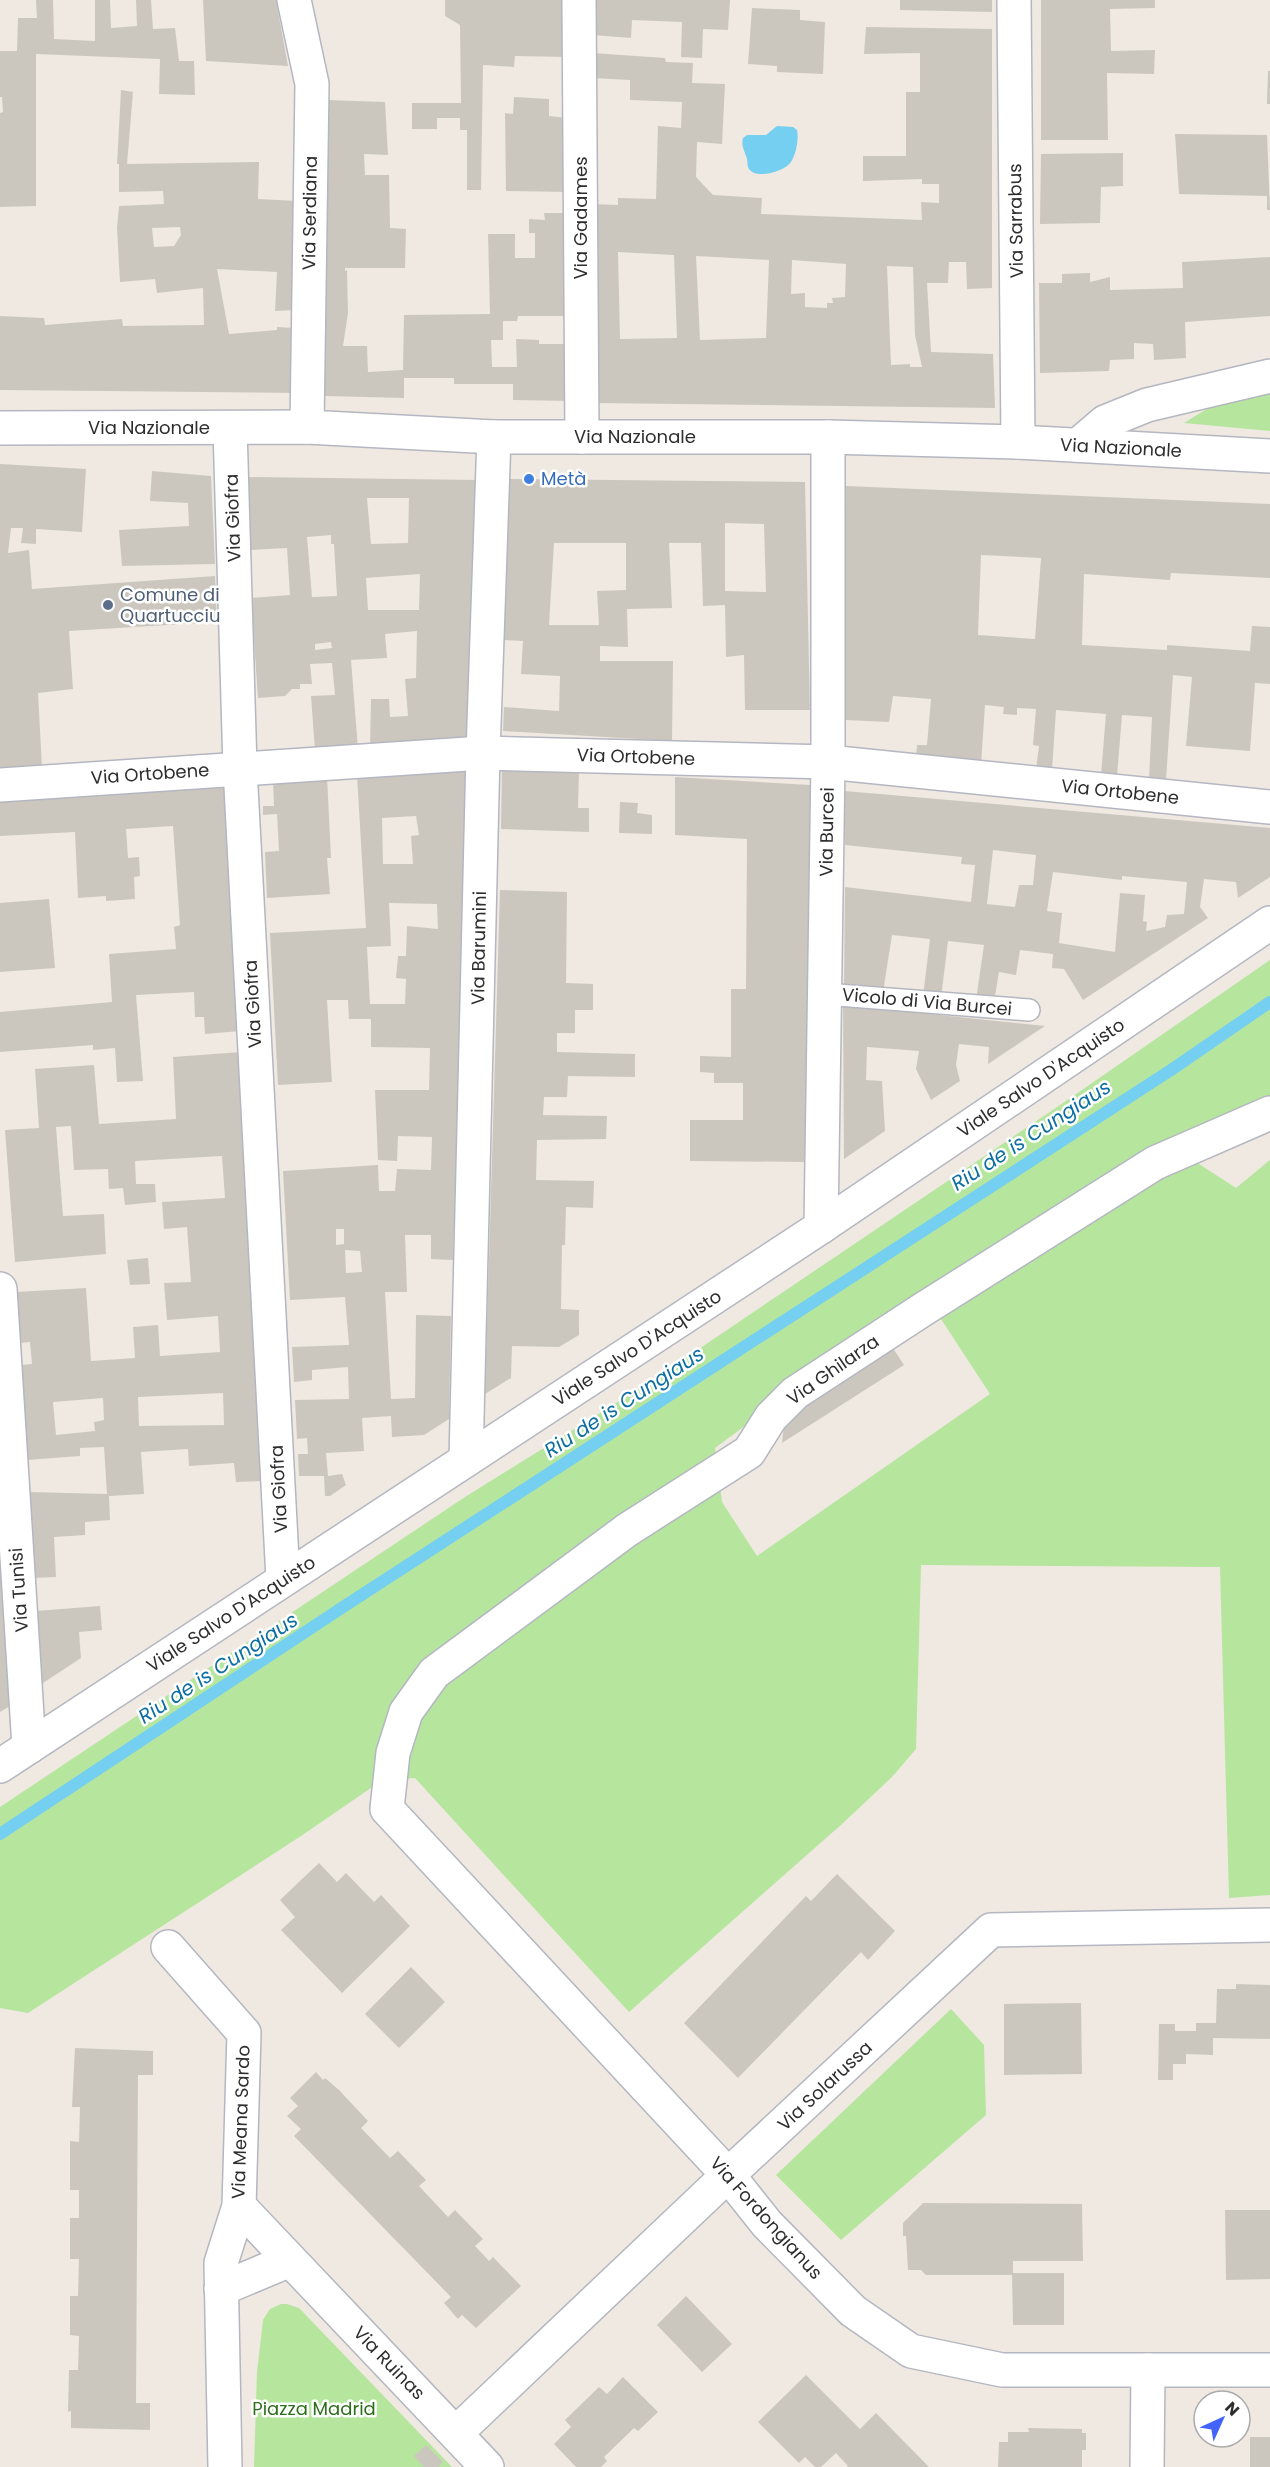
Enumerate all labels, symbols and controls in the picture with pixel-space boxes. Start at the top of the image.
street label: Via Serdiana [296,156,323,270]
street label: Via Gadames [568,156,593,280]
street label: Via Sarrabus [1002,163,1029,279]
street label: Via Nazionale [88,415,210,440]
street label: Via Nazionale [574,424,696,449]
street label: Via Nazionale [1060,432,1183,463]
place label: Metà [541,466,586,491]
marker: Metà [522,472,536,486]
street label: Via Giofra [218,473,247,563]
place label: Comune di Quartucciu [120,582,220,628]
marker: Comune di Quartucciu [101,598,115,612]
street label: Via Ortobene [576,742,696,771]
street label: Via Ortobene [90,757,210,790]
street label: Via Ortobene [1060,773,1180,810]
street label: Via Burcei [813,787,840,877]
street label: Via Barumini [465,891,492,1005]
street label: Via Giofra [238,959,267,1049]
street label: Vicolo di Via Burcei [841,982,1013,1021]
street label: Viale Salvo D'Acquisto [952,1012,1129,1143]
water label: Riu de is Cungiaus [946,1073,1116,1197]
street label: Viale Salvo D'Acquisto [547,1283,726,1412]
street label: Via Ghilarza [782,1329,884,1411]
water label: Riu de is Cungiaus [539,1340,709,1464]
street label: Via Giofra [264,1444,293,1534]
street label: Via Tunisi [3,1547,34,1633]
street label: Viale Salvo D'Acquisto [141,1549,320,1678]
water label: Riu de is Cungiaus [133,1606,303,1730]
street label: Via Solarussa [772,2035,878,2136]
street label: Via Meana Sardo [225,2045,256,2199]
street label: Via Fordongianus [704,2151,828,2284]
street label: Via Ruinas [348,2320,431,2405]
north arrow [1192,2389,1252,2449]
park label: Piazza Madrid [252,2396,376,2421]
text: N [1220,2396,1245,2421]

